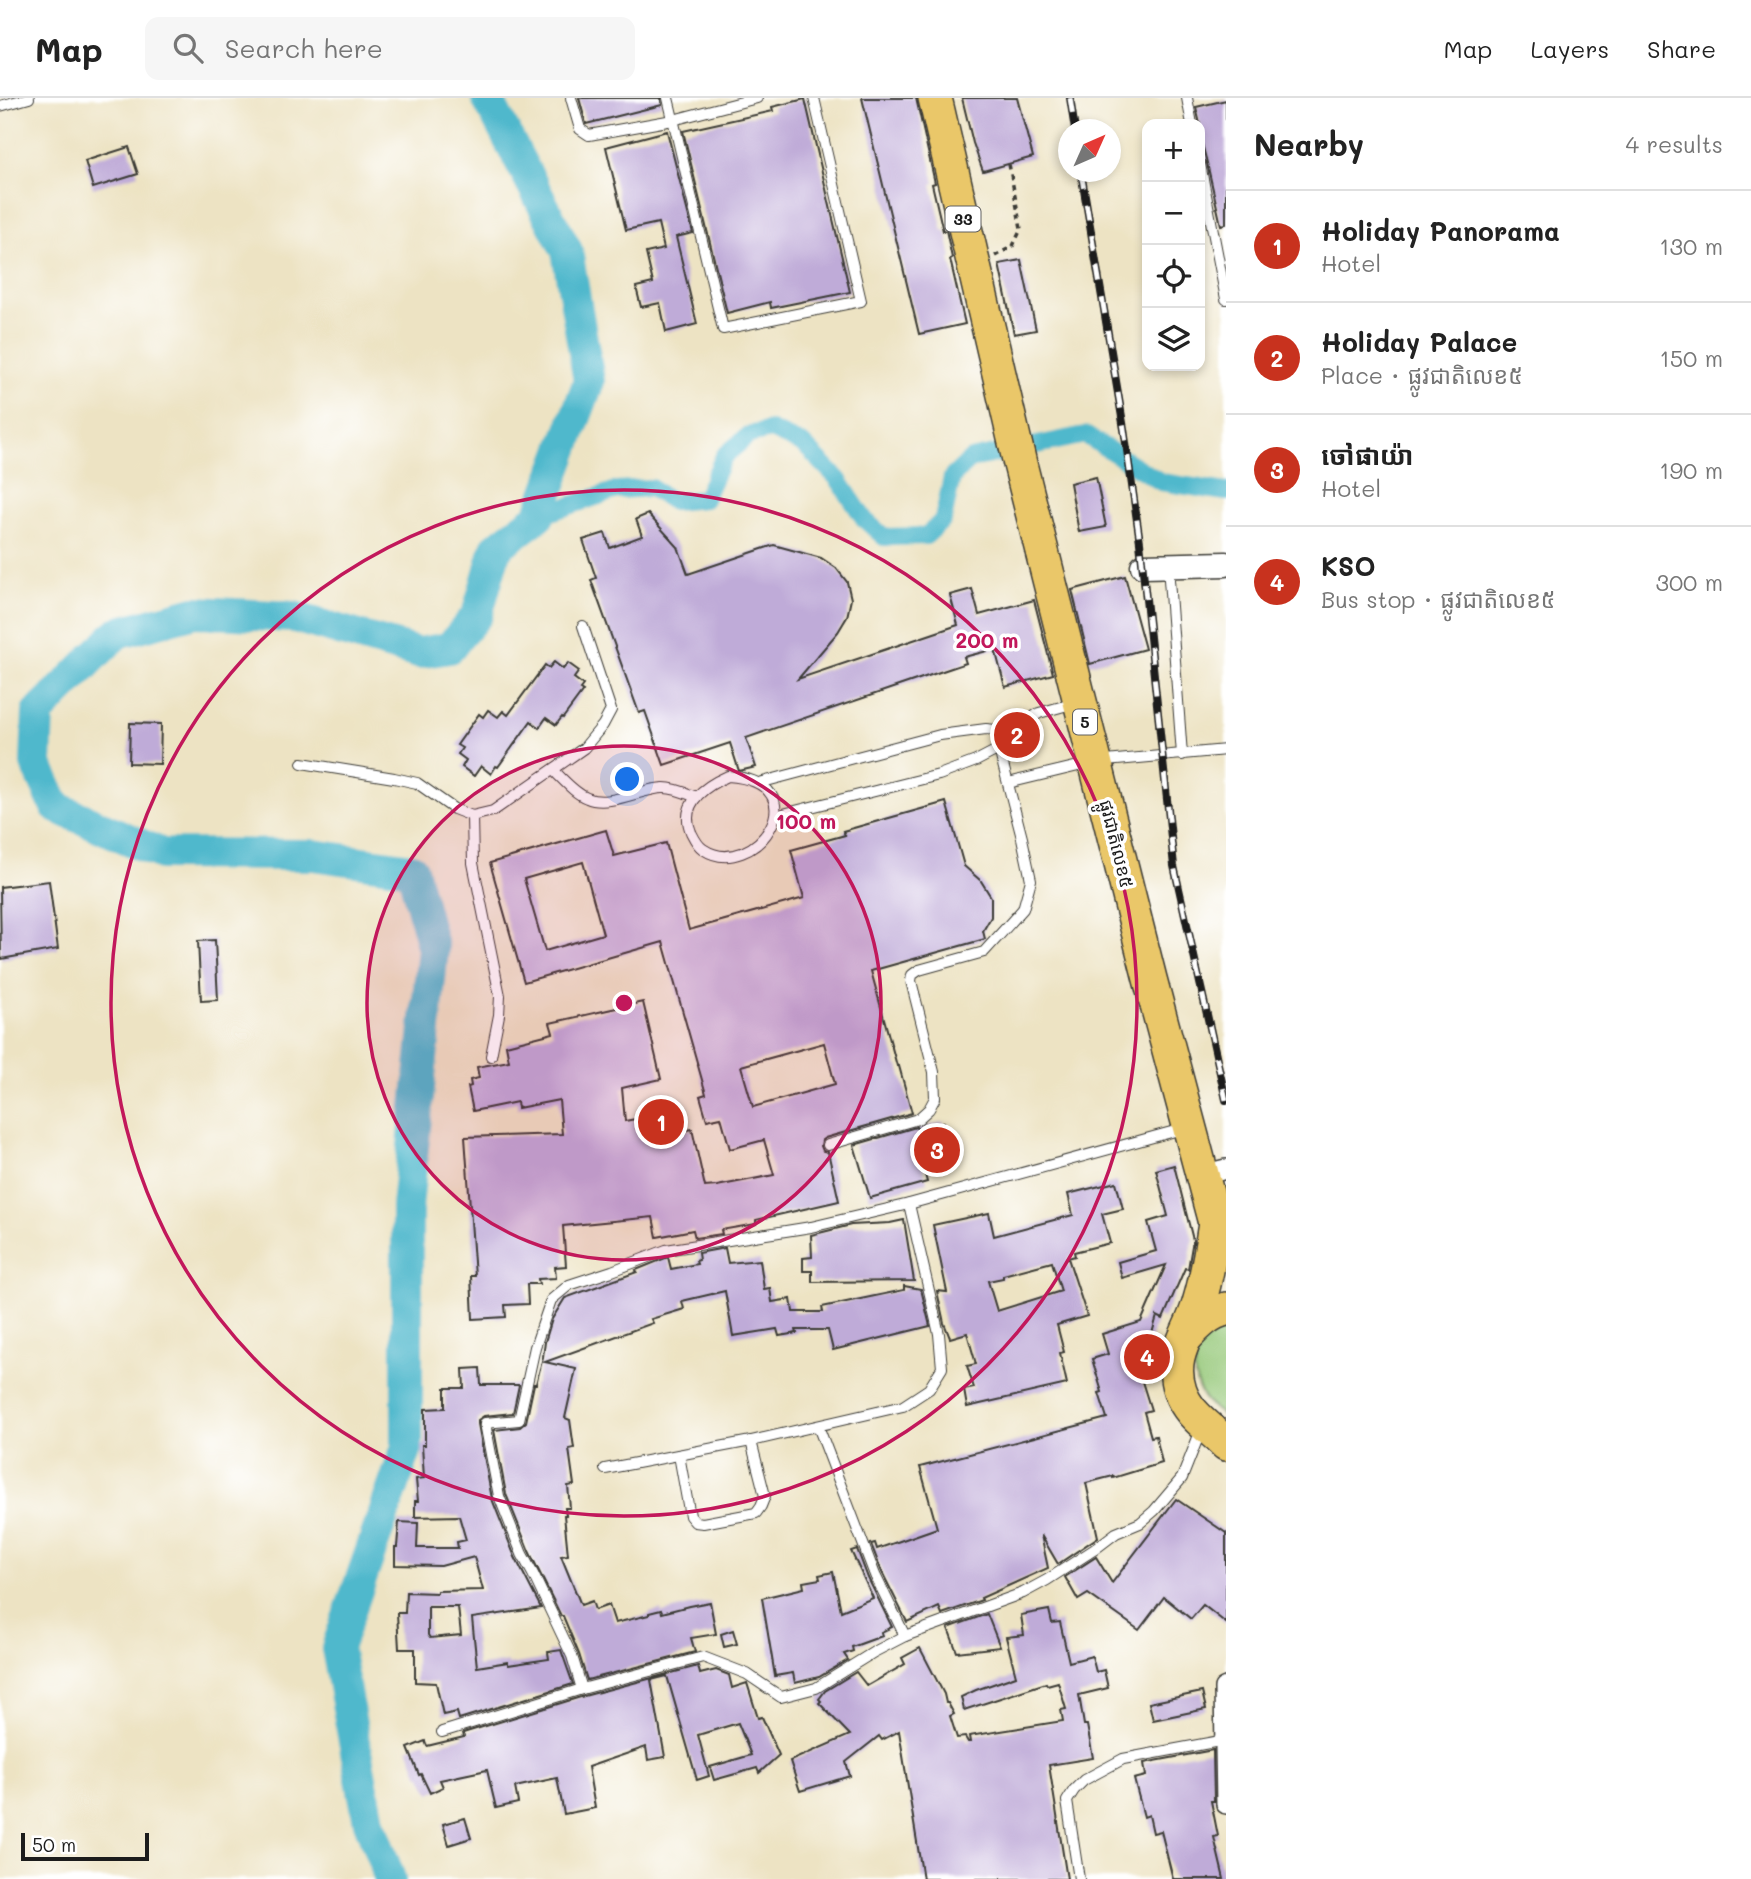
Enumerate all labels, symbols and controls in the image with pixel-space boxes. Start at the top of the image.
search box [145,17,635,80]
text: Map [35,27,103,70]
icon: search [169,29,207,67]
text: Search here [225,31,383,65]
text: Map [1444,33,1492,64]
text: Layers [1530,33,1609,64]
text: Share [1647,33,1716,64]
north arrow [1058,119,1121,182]
map controls [1142,119,1205,371]
button: + [1142,119,1205,182]
text: Nearby [1254,124,1364,164]
text: 4 results [1626,129,1723,159]
button: − [1142,182,1205,245]
road number: 33 [946,206,981,232]
text: Holiday Panorama [1321,214,1560,248]
text: 1 [1272,231,1282,261]
text: 130 m [1659,231,1723,261]
button: locate [1142,245,1205,308]
text: Hotel [1321,248,1381,278]
button: layers [1142,308,1205,371]
text: Holiday Palace [1321,325,1517,359]
text: 2 [1271,343,1283,373]
text: 150 m [1659,343,1723,373]
text: Place · ផ្លូវជាតិលេខ៥ [1321,360,1523,390]
text: ចៅផាយ៉ា [1321,438,1414,472]
text: 3 [1270,455,1284,485]
text: 190 m [1659,455,1723,485]
text: Hotel [1321,473,1381,503]
text: KSO [1321,549,1376,583]
text: 4 [1270,567,1284,597]
text: 300 m [1655,567,1723,597]
text: Bus stop · ផ្លូវជាតិលេខ៥ [1321,584,1555,614]
text: 200 m [956,626,1018,653]
pin: 2 [994,709,1040,761]
road number: 5 [1073,709,1097,734]
your location [610,762,644,796]
street label: ផ្លូវជាតិលេខ៥ [1089,797,1140,892]
text: 100 m [776,807,836,834]
centre of rings [612,991,636,1015]
pin: 1 [638,1096,684,1148]
pin: 3 [914,1124,960,1176]
pin: 4 [1124,1331,1170,1383]
scale bar [21,1830,149,1862]
text: 50 m [32,1832,76,1857]

